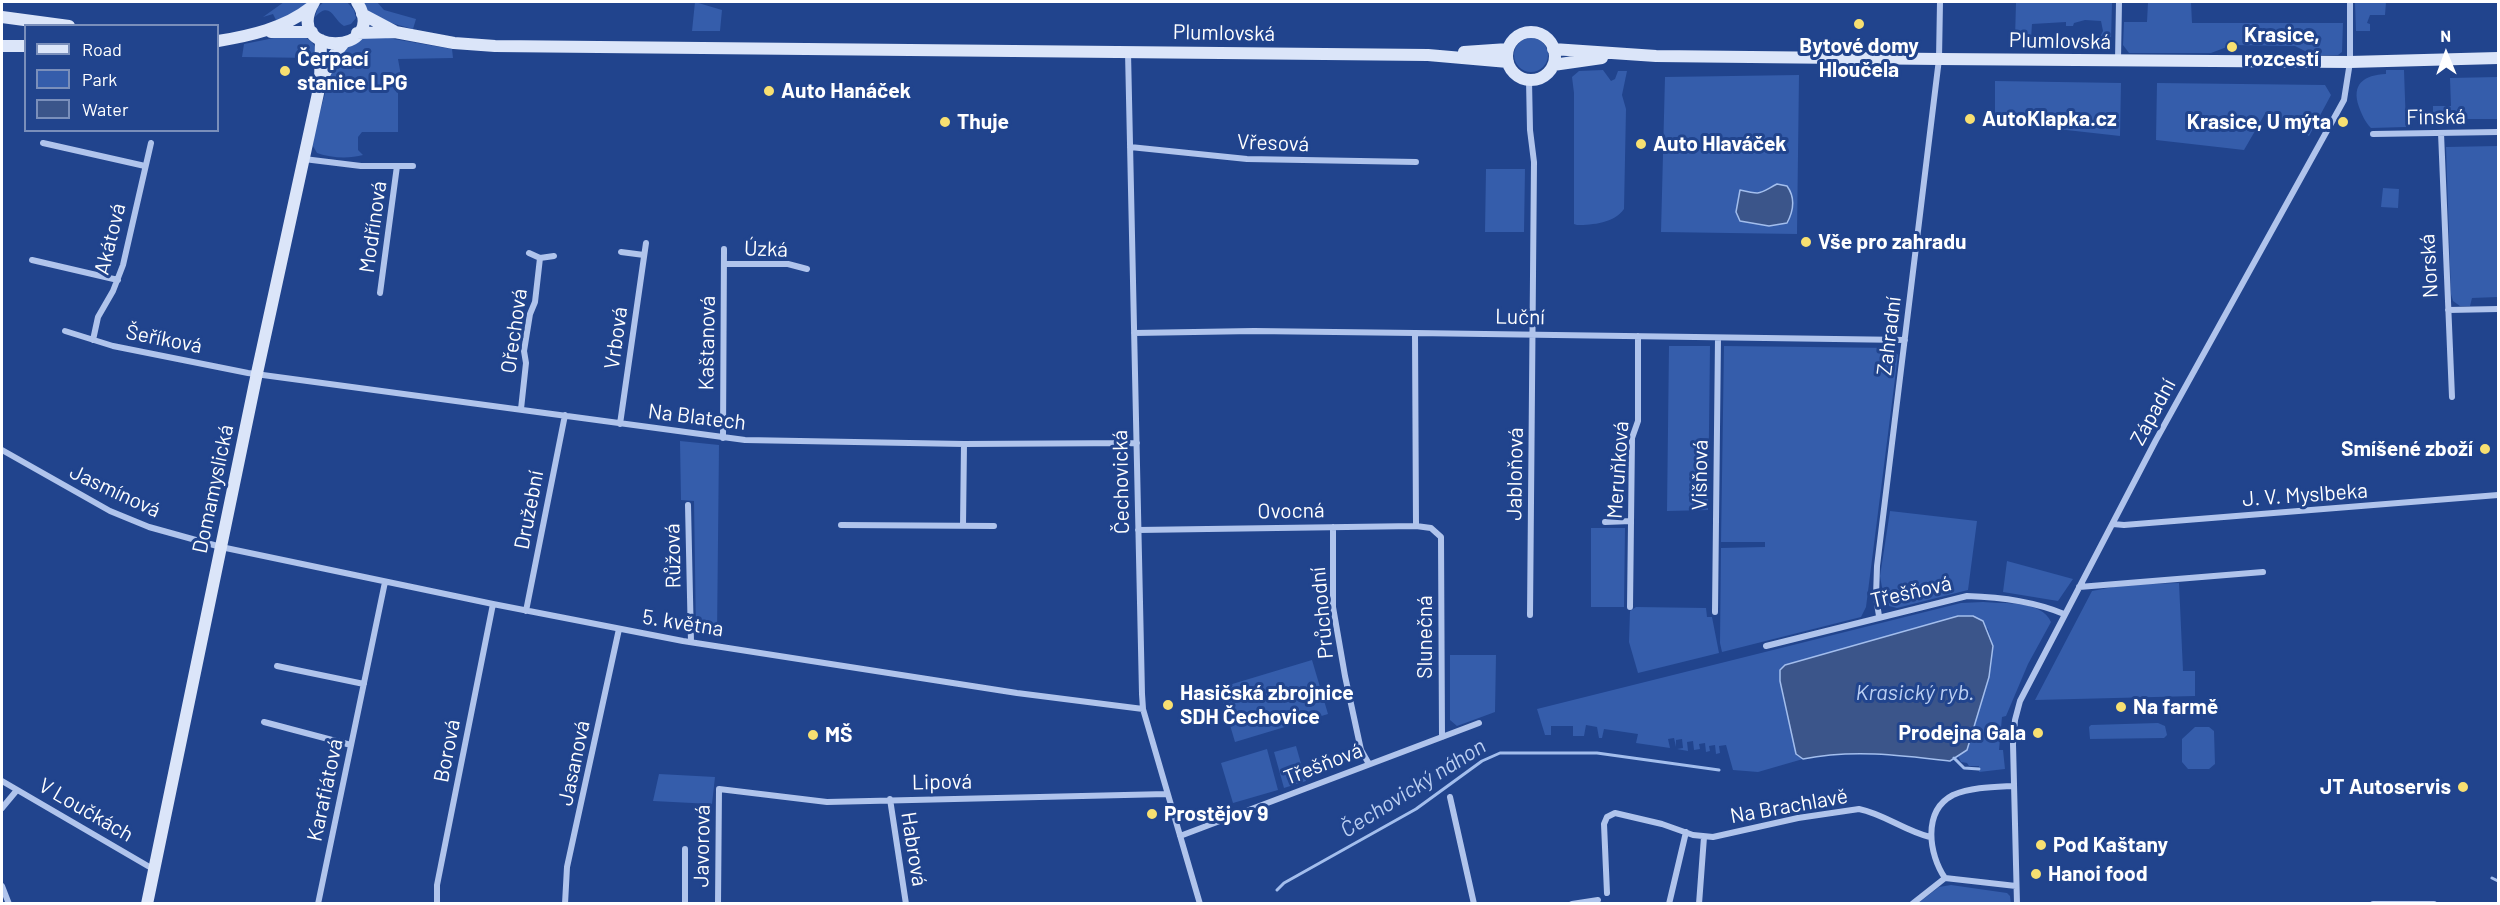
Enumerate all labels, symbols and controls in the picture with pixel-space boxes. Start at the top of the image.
marker: Bytové domy Hloučela [1852,17,1866,31]
street label: Plumlovská [1173,20,1275,46]
place label: Krasice, rozcestí [2244,22,2320,72]
legend [24,24,219,132]
north arrow [2416,24,2476,84]
text: N [2440,26,2451,45]
street label: Plumlovská [2009,28,2111,54]
place label: Bytové domy Hloučela [1799,33,1919,83]
text: Road [82,38,122,60]
marker: Krasice, rozcestí [2225,40,2239,54]
place label: Čerpací stanice LPG [297,46,408,96]
marker: Čerpací stanice LPG [278,64,292,78]
text: Park [82,68,117,90]
place label: Auto Hanáček [781,78,911,104]
marker: Auto Hanáček [762,84,776,98]
text: Water [82,98,129,120]
street label: Finská [2406,104,2466,130]
place label: AutoKlapka.cz [1982,106,2117,132]
place label: Thuje [957,109,1009,135]
place label: Krasice, U mýta [2187,109,2331,135]
marker: AutoKlapka.cz [1963,112,1977,126]
marker: Thuje [938,115,952,129]
marker: Krasice, U mýta [2336,115,2350,129]
street label: Vřesová [1236,129,1310,157]
place label: Auto Hlaváček [1653,131,1787,157]
marker: Auto Hlaváček [1634,137,1648,151]
street label: Modřínová [354,179,392,275]
street label: Akátová [89,201,131,277]
place label: Vše pro zahradu [1818,229,1966,255]
street label: Norská [2415,233,2443,299]
marker: Vše pro zahradu [1799,235,1813,249]
street label: Úzká [744,236,788,262]
street label: Ořechová [496,287,532,375]
street label: Kaštanová [694,295,720,391]
street label: Zahradní [1872,295,1906,377]
street label: Luční [1495,304,1545,330]
street label: Vrbová [599,305,633,371]
street label: Šeříková [124,319,204,359]
street label: Západní [2125,374,2181,450]
street label: Na Blatech [647,398,747,436]
street label: Meruňková [1602,420,1634,520]
street label: Domamyslická [187,422,239,556]
street label: Jabloňová [1502,427,1528,521]
street label: Čechovická [1107,430,1135,534]
place label: Smíšené zboží [2341,436,2473,462]
street label: Višňová [1687,440,1713,510]
marker: Smíšené zboží [2478,442,2492,456]
street label: Jasmínová [66,459,164,523]
street label: Družební [509,469,549,551]
street label: J. V. Myslbeka [2241,478,2369,512]
street label: Ovocná [1257,498,1325,524]
street label: Růžová [660,523,686,589]
street label: Průchodní [1305,566,1339,660]
street label: Třešňová [1868,570,1954,614]
street label: Slunečná [1412,595,1438,679]
street label: 5. května [641,604,725,642]
place label: Hasičská zbrojnice SDH Čechovice [1180,680,1354,730]
water label: Krasický ryb. [1855,680,1975,706]
place label: Na farmě [2133,694,2218,720]
marker: Hasičská zbrojnice SDH Čechovice [1161,698,1175,712]
marker: Na farmě [2114,700,2128,714]
street label: Borová [429,717,465,785]
street label: Jasanová [553,718,595,808]
place label: Prodejna Gala [1898,720,2026,746]
place label: MŠ [825,722,853,748]
marker: Prodejna Gala [2031,726,2045,740]
marker: MŠ [806,728,820,742]
water label: Čechovický náhon [1335,733,1491,843]
street label: Karafiátová [302,736,348,844]
street label: Třešňová [1280,738,1366,790]
street label: Lipová [912,769,972,795]
street label: V Loučkách [34,773,138,847]
place label: JT Autoservis [2320,774,2451,800]
marker: JT Autoservis [2456,780,2470,794]
street label: Na Brachlavě [1728,783,1850,829]
place label: Prostějov 9 [1164,801,1268,827]
street label: Javorová [689,804,715,888]
marker: Prostějov 9 [1145,807,1159,821]
street label: Habrová [896,810,932,888]
place label: Pod Kaštany [2053,832,2168,858]
marker: Pod Kaštany [2034,838,2048,852]
place label: Hanoi food [2048,861,2148,887]
marker: Hanoi food [2029,867,2043,881]

